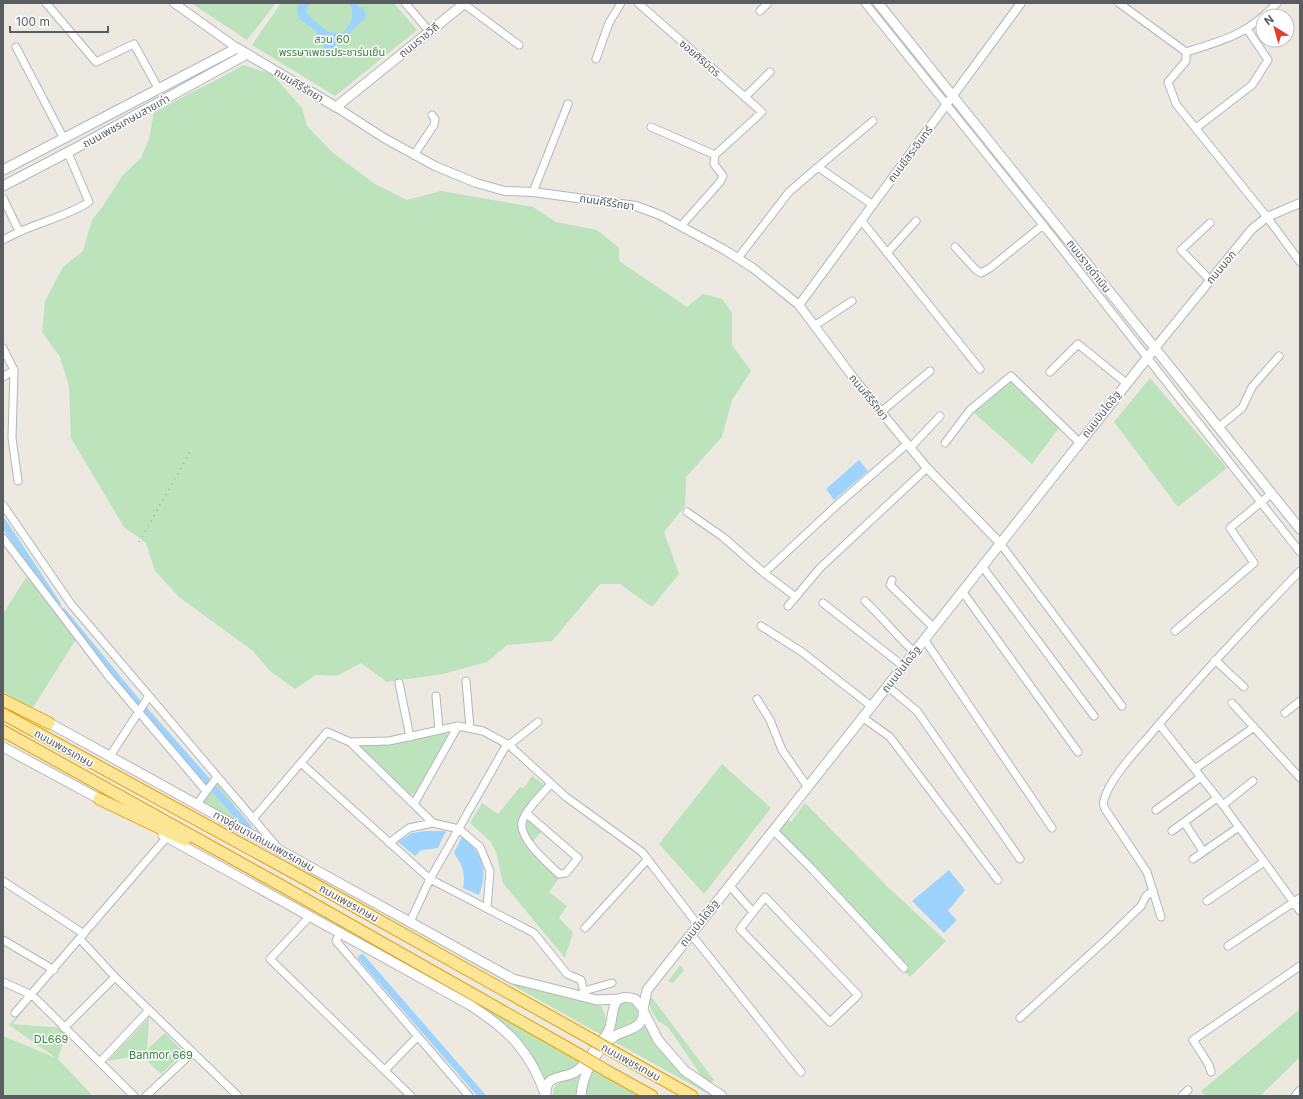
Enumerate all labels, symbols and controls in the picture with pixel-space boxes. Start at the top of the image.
scale bar [10,8,108,34]
north arrow [1255,8,1295,48]
text: N [1261,12,1277,28]
text: 100 m [16,14,50,29]
street label: ถนนราชวิถี [396,19,442,61]
park label: สวน 60 พรรษาเพชรประชาร่มเย็น [279,32,385,59]
street label: ซอยศิริมิตร [676,36,724,80]
street label: ถนนคีรีรัถยา [272,65,326,105]
street label: ถนนเพชรเกษมสายเก่า [80,91,172,151]
street label: ถนนขีสระอินทร์ [884,123,936,185]
street label: ถนนคีรีรัถยา [579,191,635,213]
street label: ถนนราชดำเนิน [1064,237,1114,295]
street label: ถนนนอก [1203,247,1239,287]
street label: ถนนคีรีรัถยา [846,371,892,423]
street label: ถนนบันไดอิฐ [1078,388,1124,440]
street label: ถนนบันไดอิฐ [878,643,924,695]
street label: ถนนเพชรเกษม [32,726,96,770]
street label: ทางคู่ขนานถนนเพชรเกษม [211,807,317,875]
street label: ถนนเพชรเกษม [317,881,381,925]
street label: ถนนบันไดอิฐ [676,897,722,949]
park label: DL669 [34,1032,68,1046]
street label: ถนนเพชรเกษม [599,1040,663,1084]
park label: Banmor 669 [129,1048,193,1062]

